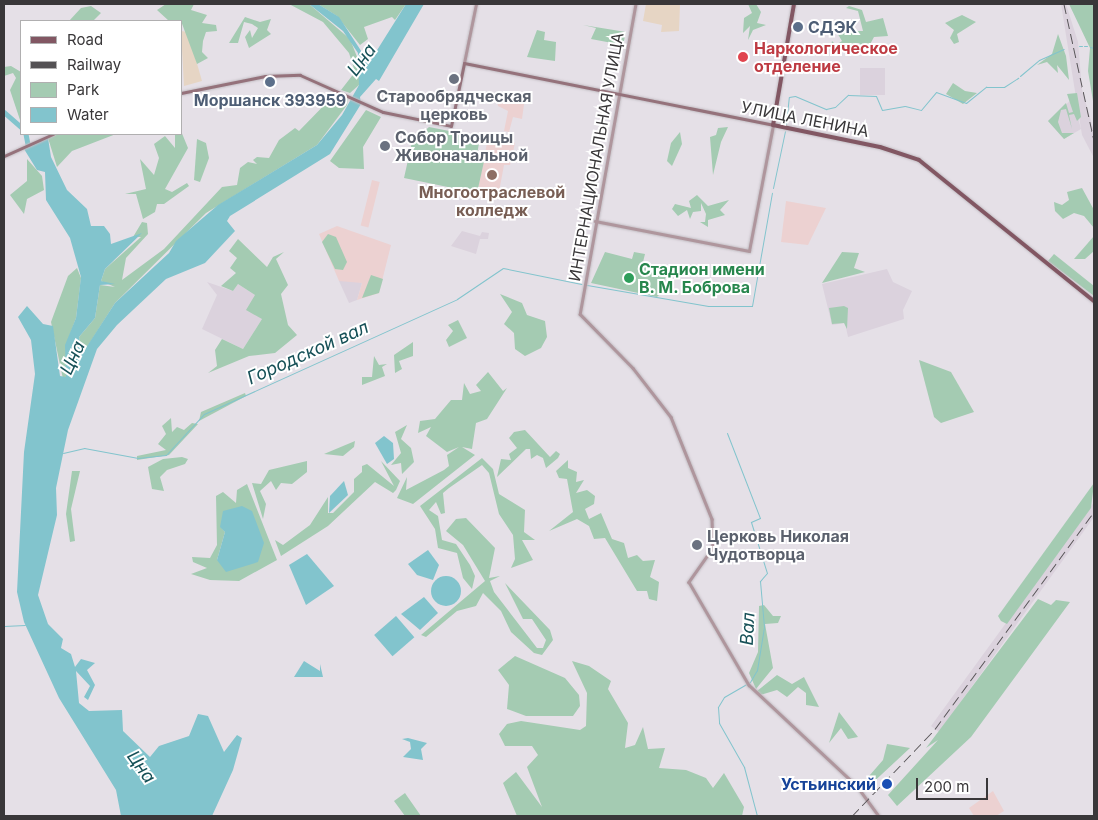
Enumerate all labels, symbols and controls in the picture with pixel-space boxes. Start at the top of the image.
place label: СДЭК [808,17,857,37]
legend [20,20,182,135]
marker: СДЭК [792,21,804,33]
text: Road [67,30,103,49]
street label: ИНТЕРНАЦИОНАЛЬНАЯ УЛИЦА [565,31,627,283]
place label: Наркологическое отделение [754,38,898,76]
water label: Цна [343,40,381,80]
marker: Наркологическое отделение [736,50,750,64]
text: Railway [67,55,121,74]
marker: Старообрядческая церковь [448,73,460,85]
marker: Моршанск 393959 [264,76,276,88]
text: Park [67,80,99,99]
place label: Старообрядческая церковь [377,86,531,124]
place label: Моршанск 393959 [194,90,346,110]
street label: УЛИЦА ЛЕНИНА [740,97,870,141]
text: Water [67,105,109,124]
place label: Собор Троицы Живоначальной [395,127,528,165]
marker: Собор Троицы Живоначальной [379,140,391,152]
marker: Многоотраслевой колледж [486,169,498,181]
place label: Многоотраслевой колледж [419,182,565,220]
place label: Стадион имени В. М. Боброва [639,259,765,297]
marker: Стадион имени В. М. Боброва [623,272,635,284]
water label: Городской вал [244,317,372,389]
water label: Цна [56,338,90,378]
place label: Церковь Николая Чудотворца [707,526,849,564]
marker: Церковь Николая Чудотворца [691,539,703,551]
water label: Вал [736,612,760,646]
water label: Цна [122,747,160,787]
scale bar [918,768,990,800]
place label: Устьинский [781,774,876,794]
marker: Устьинский [880,777,894,791]
text: 200 m [924,777,969,796]

